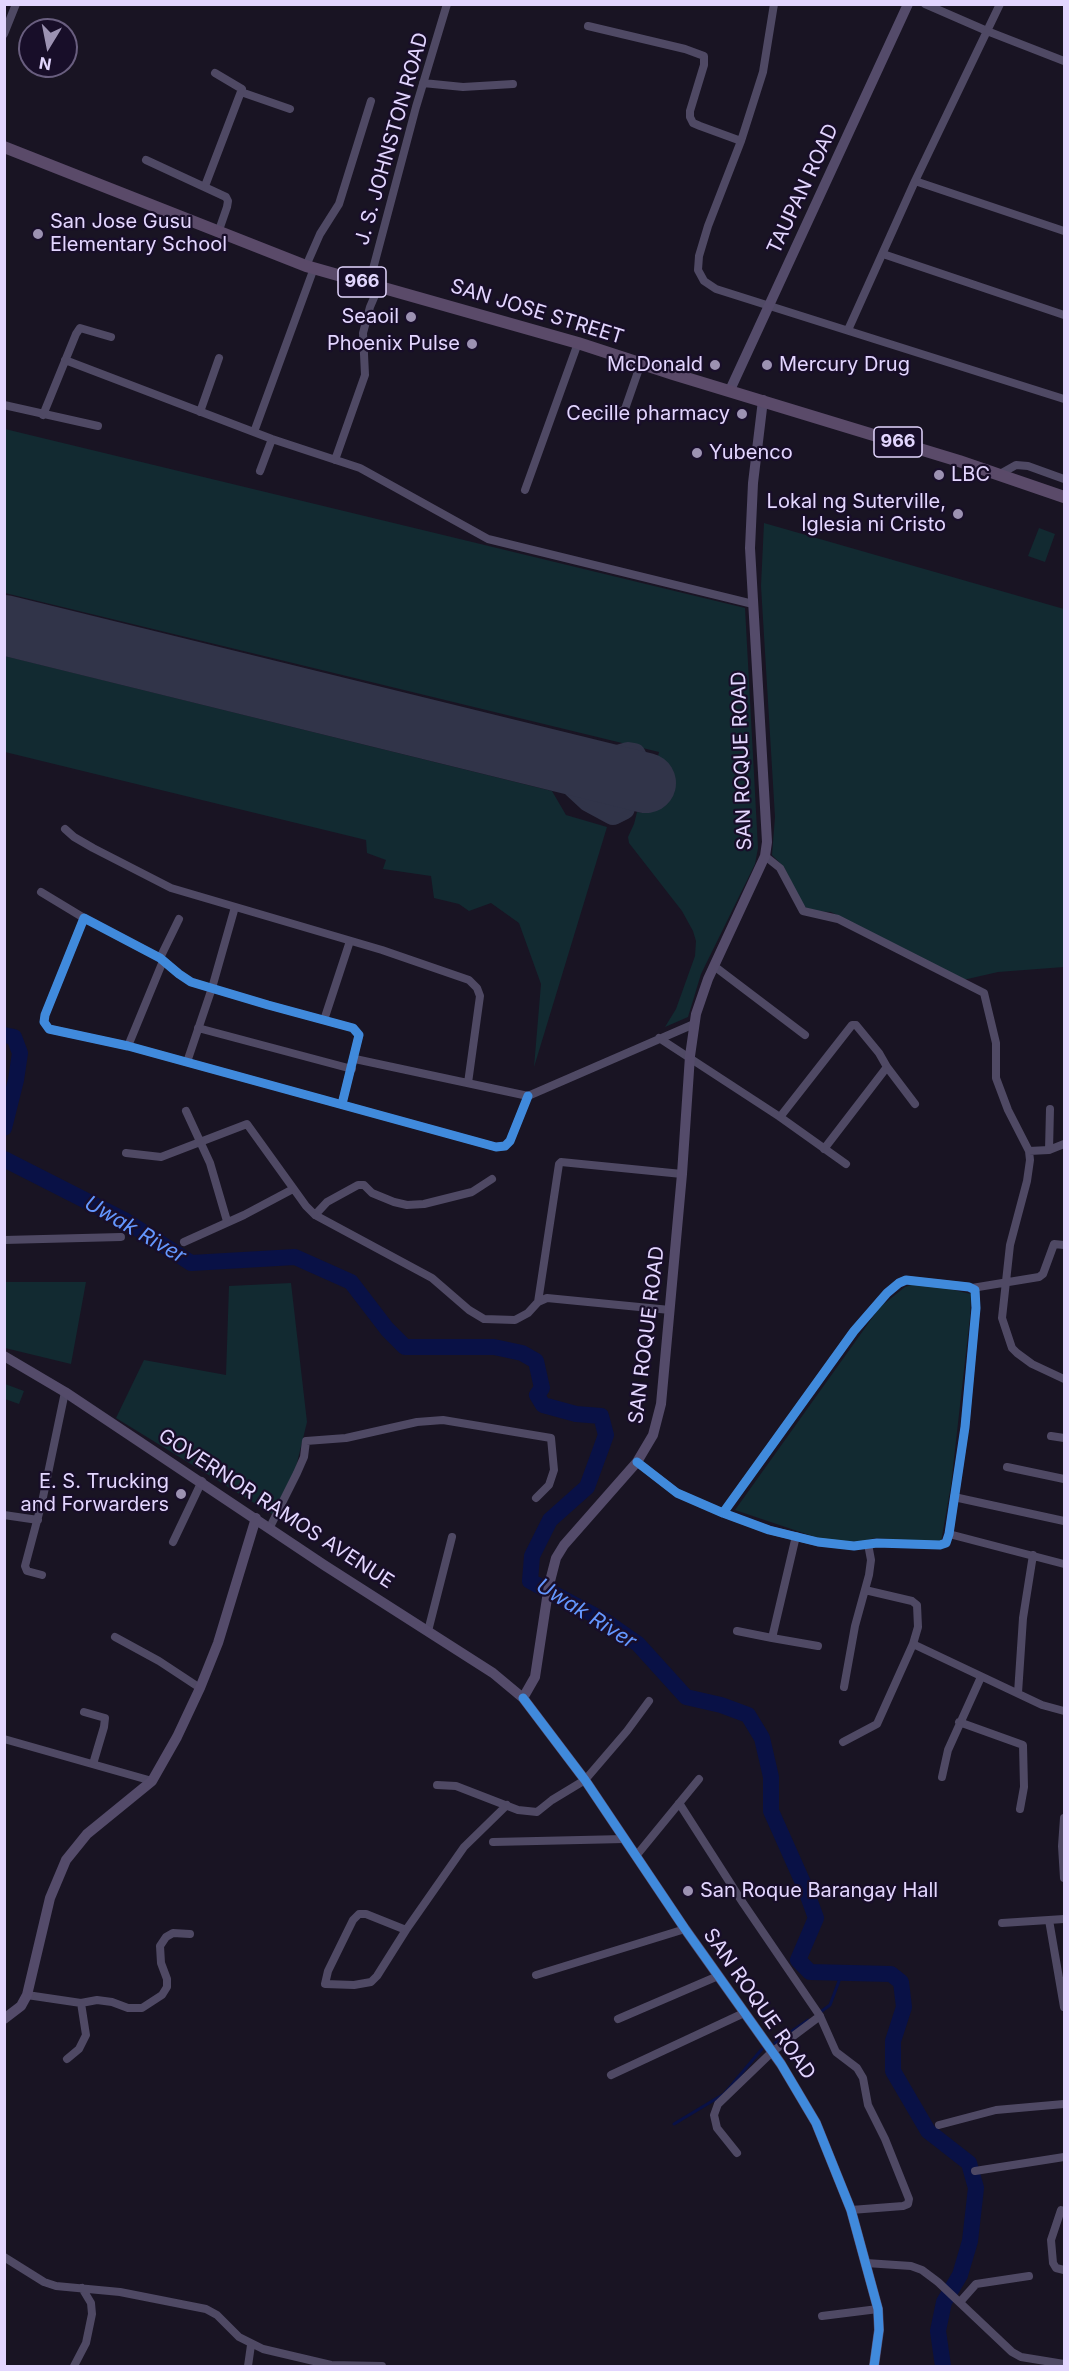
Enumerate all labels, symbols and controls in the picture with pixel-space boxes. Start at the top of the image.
north arrow [18,18,78,78]
street label: J. S. JOHNSTON ROAD [350,30,434,248]
text: N [37,53,53,75]
street label: TAUPAN ROAD [762,120,844,258]
place label: San Jose Gusu Elementary School [50,210,227,257]
marker: San Jose Gusu Elementary School [31,227,45,241]
road number: 966 [338,267,386,297]
street label: SAN JOSE STREET [447,274,627,350]
place label: Seaoil [341,305,399,329]
marker: Seaoil [404,310,418,324]
place label: Phoenix Pulse [327,332,460,356]
marker: Phoenix Pulse [465,337,479,351]
place label: McDonald [607,353,703,377]
place label: Mercury Drug [779,353,910,377]
marker: McDonald [708,358,722,372]
marker: Mercury Drug [760,358,774,372]
place label: Cecille pharmacy [566,402,730,426]
marker: Cecille pharmacy [735,407,749,421]
road number: 966 [874,427,922,457]
place label: Yubenco [709,441,793,465]
marker: Yubenco [690,446,704,460]
place label: LBC [951,463,990,487]
marker: LBC [932,468,946,482]
place label: Lokal ng Suterville, Iglesia ni Cristo [767,490,946,537]
marker: Lokal ng Suterville, Iglesia ni Cristo [951,507,965,521]
street label: SAN ROQUE ROAD [727,671,757,851]
water label: Uwak River [80,1191,190,1269]
street label: SAN ROQUE ROAD [624,1245,670,1425]
street label: GOVERNOR RAMOS AVENUE [154,1424,398,1594]
place label: E. S. Trucking and Forwarders [21,1470,169,1517]
marker: E. S. Trucking and Forwarders [174,1487,188,1501]
water label: Uwak River [532,1573,640,1655]
place label: San Roque Barangay Hall [700,1879,938,1903]
marker: San Roque Barangay Hall [681,1884,695,1898]
street label: SAN ROQUE ROAD [698,1924,820,2084]

